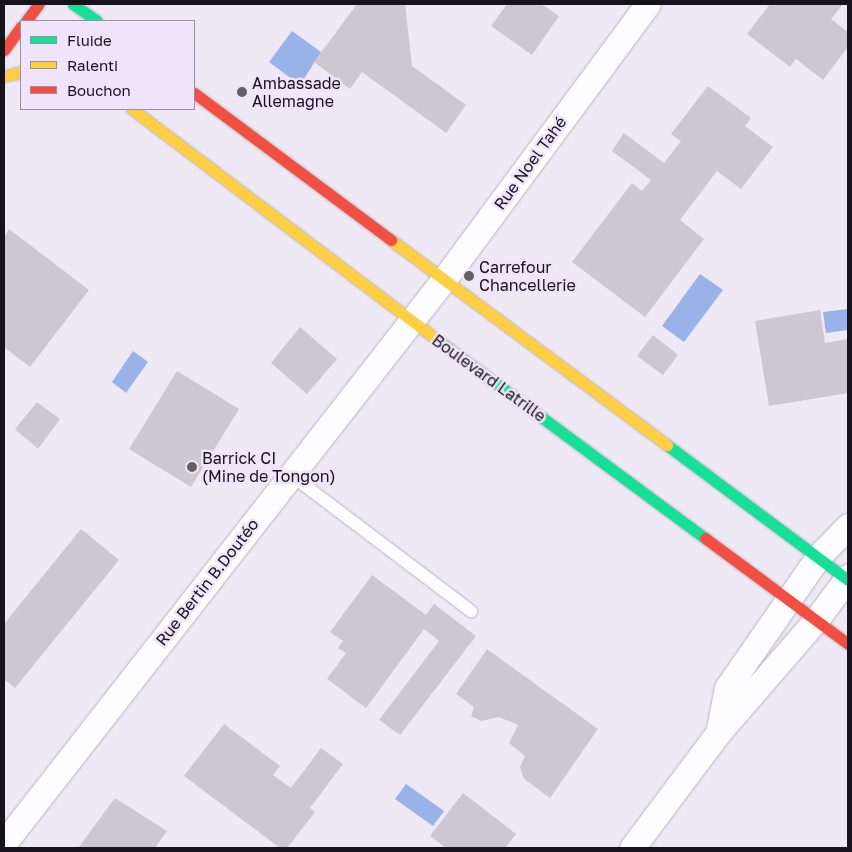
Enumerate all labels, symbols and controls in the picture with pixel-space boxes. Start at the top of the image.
legend [20,20,195,110]
text: Fluide [67,31,112,49]
text: Ralenti [67,56,118,74]
place label: Ambassade Allemagne [252,73,341,111]
text: Bouchon [67,81,131,99]
marker: Ambassade Allemagne [236,86,248,98]
street label: Rue Noel Tahé [490,113,570,213]
place label: Carrefour Chancellerie [479,257,576,295]
marker: Carrefour Chancellerie [463,270,475,282]
street label: Boulevard Latrille [428,330,550,426]
place label: Barrick CI (Mine de Tongon) [202,448,336,486]
marker: Barrick CI (Mine de Tongon) [186,461,198,473]
street label: Rue Bertin B.Doutéo [151,515,263,649]

